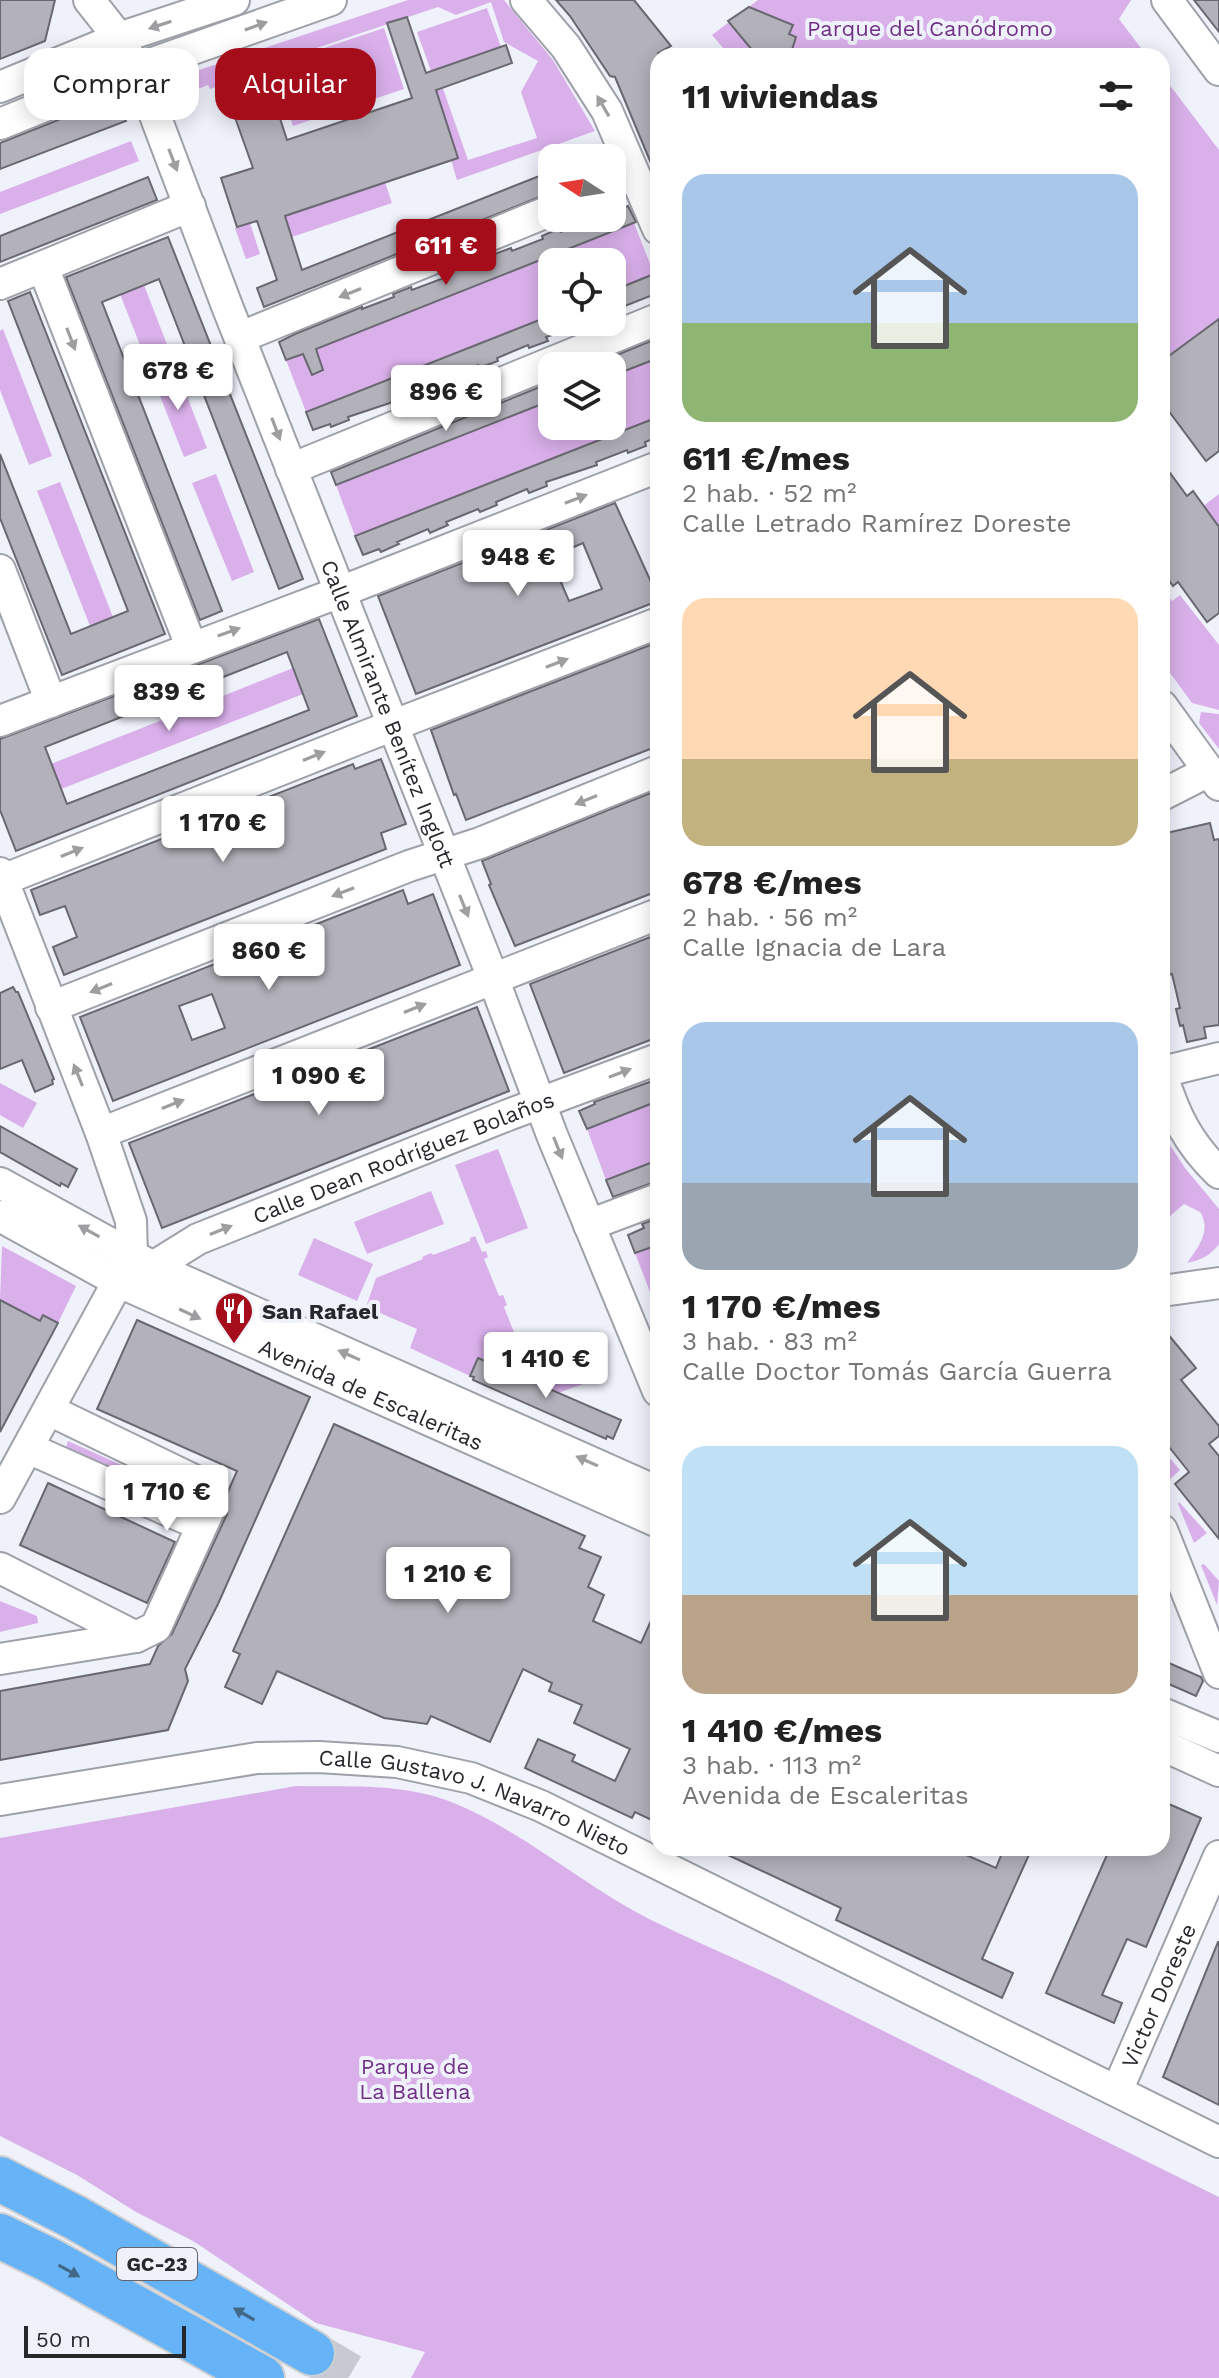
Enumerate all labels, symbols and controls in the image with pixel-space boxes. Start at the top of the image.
park label: Parque del Canódromo [807,16,1053,41]
one-way arrow [147,19,171,31]
one-way arrow [244,20,268,32]
chip: Comprar [24,48,199,120]
chip: Alquilar [215,48,376,120]
icon: filters [1094,74,1138,118]
text: 11 viviendas [682,76,878,116]
one-way arrow [596,95,610,117]
north arrow [538,144,626,232]
map controls [538,144,626,440]
one-way arrow [167,149,180,173]
pin: 611 € [390,219,502,287]
icon: home [838,226,982,370]
text: 611 € [414,230,478,260]
button: locate [538,248,626,336]
one-way arrow [338,286,362,299]
one-way arrow [65,327,78,351]
pin: 678 € [122,344,234,412]
button: layers [538,352,626,440]
text: 678 € [142,355,214,385]
pin: 896 € [390,365,502,433]
text: 896 € [409,376,483,406]
one-way arrow [270,417,283,441]
text: 611 €/mes [682,438,850,478]
text: 2 hab. · 52 m² [682,478,857,508]
one-way arrow [564,492,588,505]
text: Calle Letrado Ramírez Doreste [682,508,1072,538]
pin: 948 € [462,530,574,598]
text: 948 € [481,541,555,571]
street label: Calle Almirante Benítez Inglott [316,556,460,871]
one-way arrow [217,625,241,638]
icon: home [838,650,982,794]
one-way arrow [545,656,569,669]
pin: 839 € [113,665,225,733]
text: 839 € [132,676,206,706]
one-way arrow [302,749,326,762]
one-way arrow [574,794,598,807]
pin: 1 170 € [149,796,297,864]
text: 1 170 € [179,807,267,837]
one-way arrow [60,846,84,859]
text: 678 €/mes [682,862,862,902]
one-way arrow [330,886,354,899]
one-way arrow [457,894,470,918]
text: 2 hab. · 56 m² [682,902,857,932]
pin: 860 € [213,924,325,992]
text: Calle Ignacia de Lara [682,932,946,962]
text: 860 € [232,935,306,965]
one-way arrow [89,981,113,994]
one-way arrow [403,1001,427,1014]
pin: 1 090 € [245,1049,393,1117]
text: 1 090 € [272,1060,366,1090]
one-way arrow [71,1063,84,1087]
one-way arrow [608,1066,632,1079]
icon: home [838,1074,982,1218]
street label: Calle Dean Rodríguez Bolaños [249,1086,557,1228]
one-way arrow [161,1097,185,1110]
one-way arrow [551,1136,564,1160]
one-way arrow [209,1223,233,1236]
one-way arrow [78,1225,100,1239]
text: 1 170 €/mes [682,1286,881,1326]
restaurant icon: San Rafael [213,1290,255,1345]
place label: San Rafael [262,1299,379,1324]
one-way arrow [178,1308,201,1321]
text: 3 hab. · 83 m² [682,1326,857,1356]
pin: 1 410 € [472,1332,620,1400]
street label: Avenida de Escaleritas [255,1333,487,1455]
text: 1 410 € [502,1343,590,1373]
one-way arrow [337,1349,361,1362]
text: Calle Doctor Tomás García Guerra [682,1356,1112,1386]
one-way arrow [575,1454,598,1467]
pin: 1 710 € [93,1465,241,1533]
text: 1 710 € [123,1476,211,1506]
icon: home [838,1498,982,1642]
pin: 1 210 € [374,1547,522,1615]
text: 1 210 € [404,1558,492,1588]
text: 1 410 €/mes [682,1710,882,1750]
street label: Calle Gustavo J. Navarro Nieto [318,1745,634,1861]
text: 3 hab. · 113 m² [682,1750,861,1780]
text: Avenida de Escaleritas [682,1780,969,1810]
street label: Victor Doreste [1116,1920,1201,2072]
park label: Parque de La Ballena [359,2054,471,2104]
road number: GC-23 [117,2248,197,2280]
one-way arrow [58,2265,81,2278]
one-way arrow [233,2307,255,2321]
scale bar [24,2322,186,2358]
text: 50 m [36,2327,91,2352]

